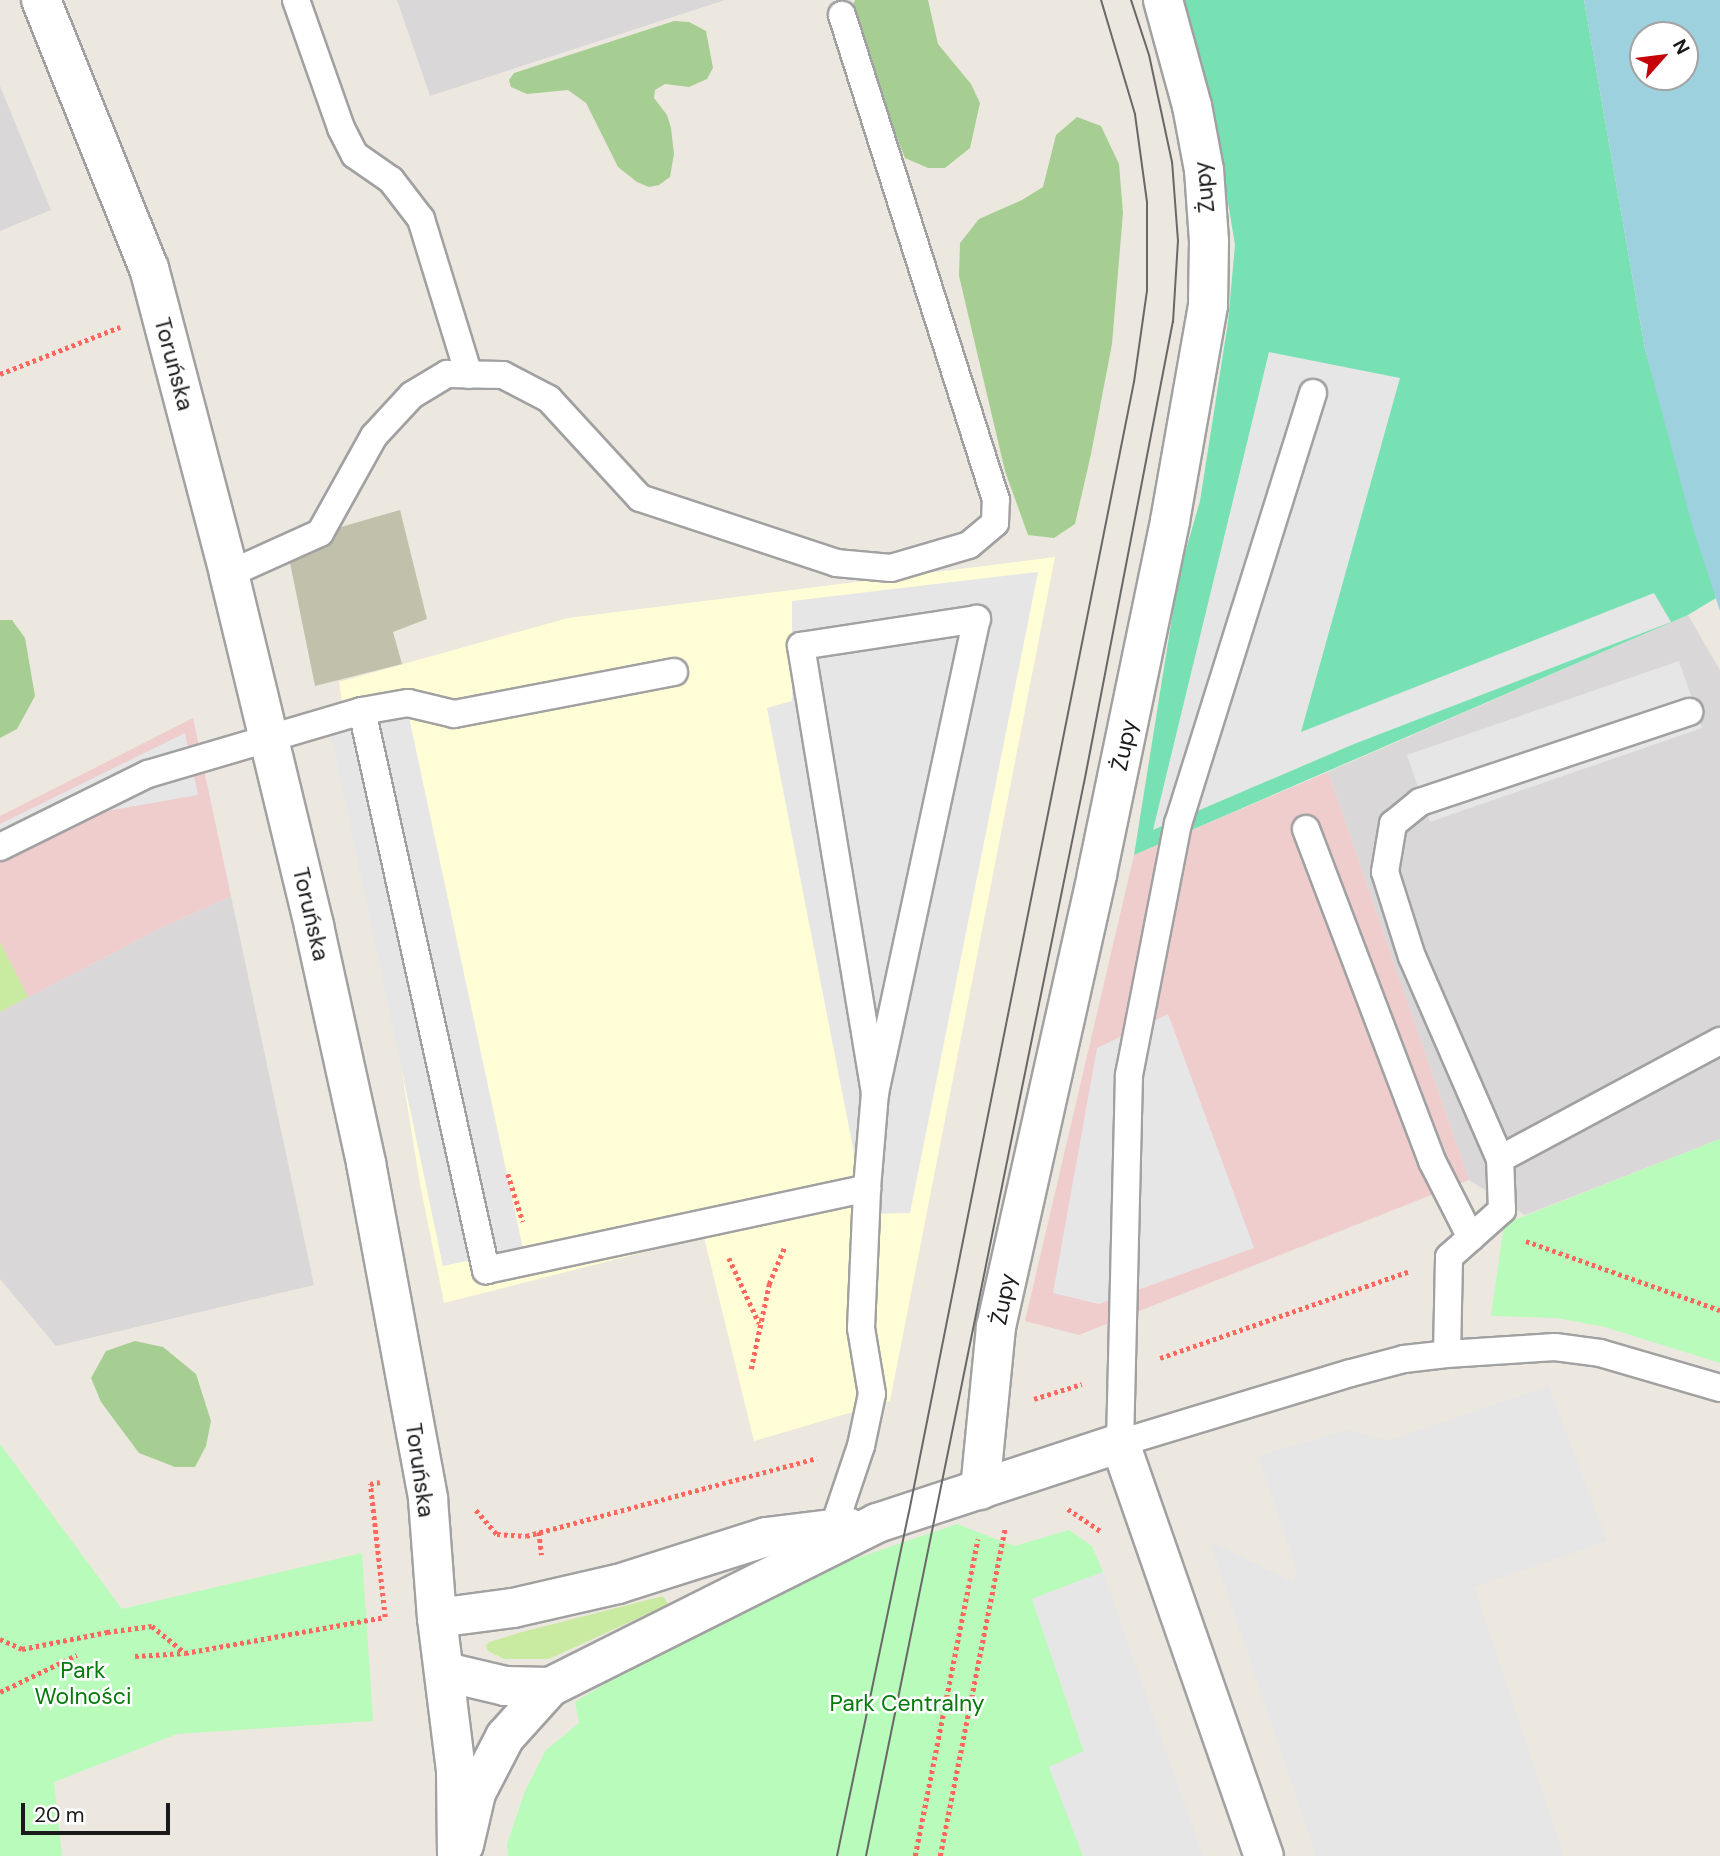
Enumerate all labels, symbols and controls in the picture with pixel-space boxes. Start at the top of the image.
north arrow [1629,21,1699,91]
text: N [1667,35,1696,59]
street label: Żupy [1188,160,1220,214]
street label: Toruńska [148,315,200,413]
street label: Żupy [1105,717,1143,773]
street label: Toruńska [287,865,335,963]
street label: Żupy [985,1271,1021,1327]
street label: Toruńska [400,1421,440,1519]
park label: Park Wolności [35,1656,131,1710]
park label: Park Centralny [829,1689,985,1717]
scale bar [24,1790,173,1834]
text: 20 m [34,1801,85,1829]

